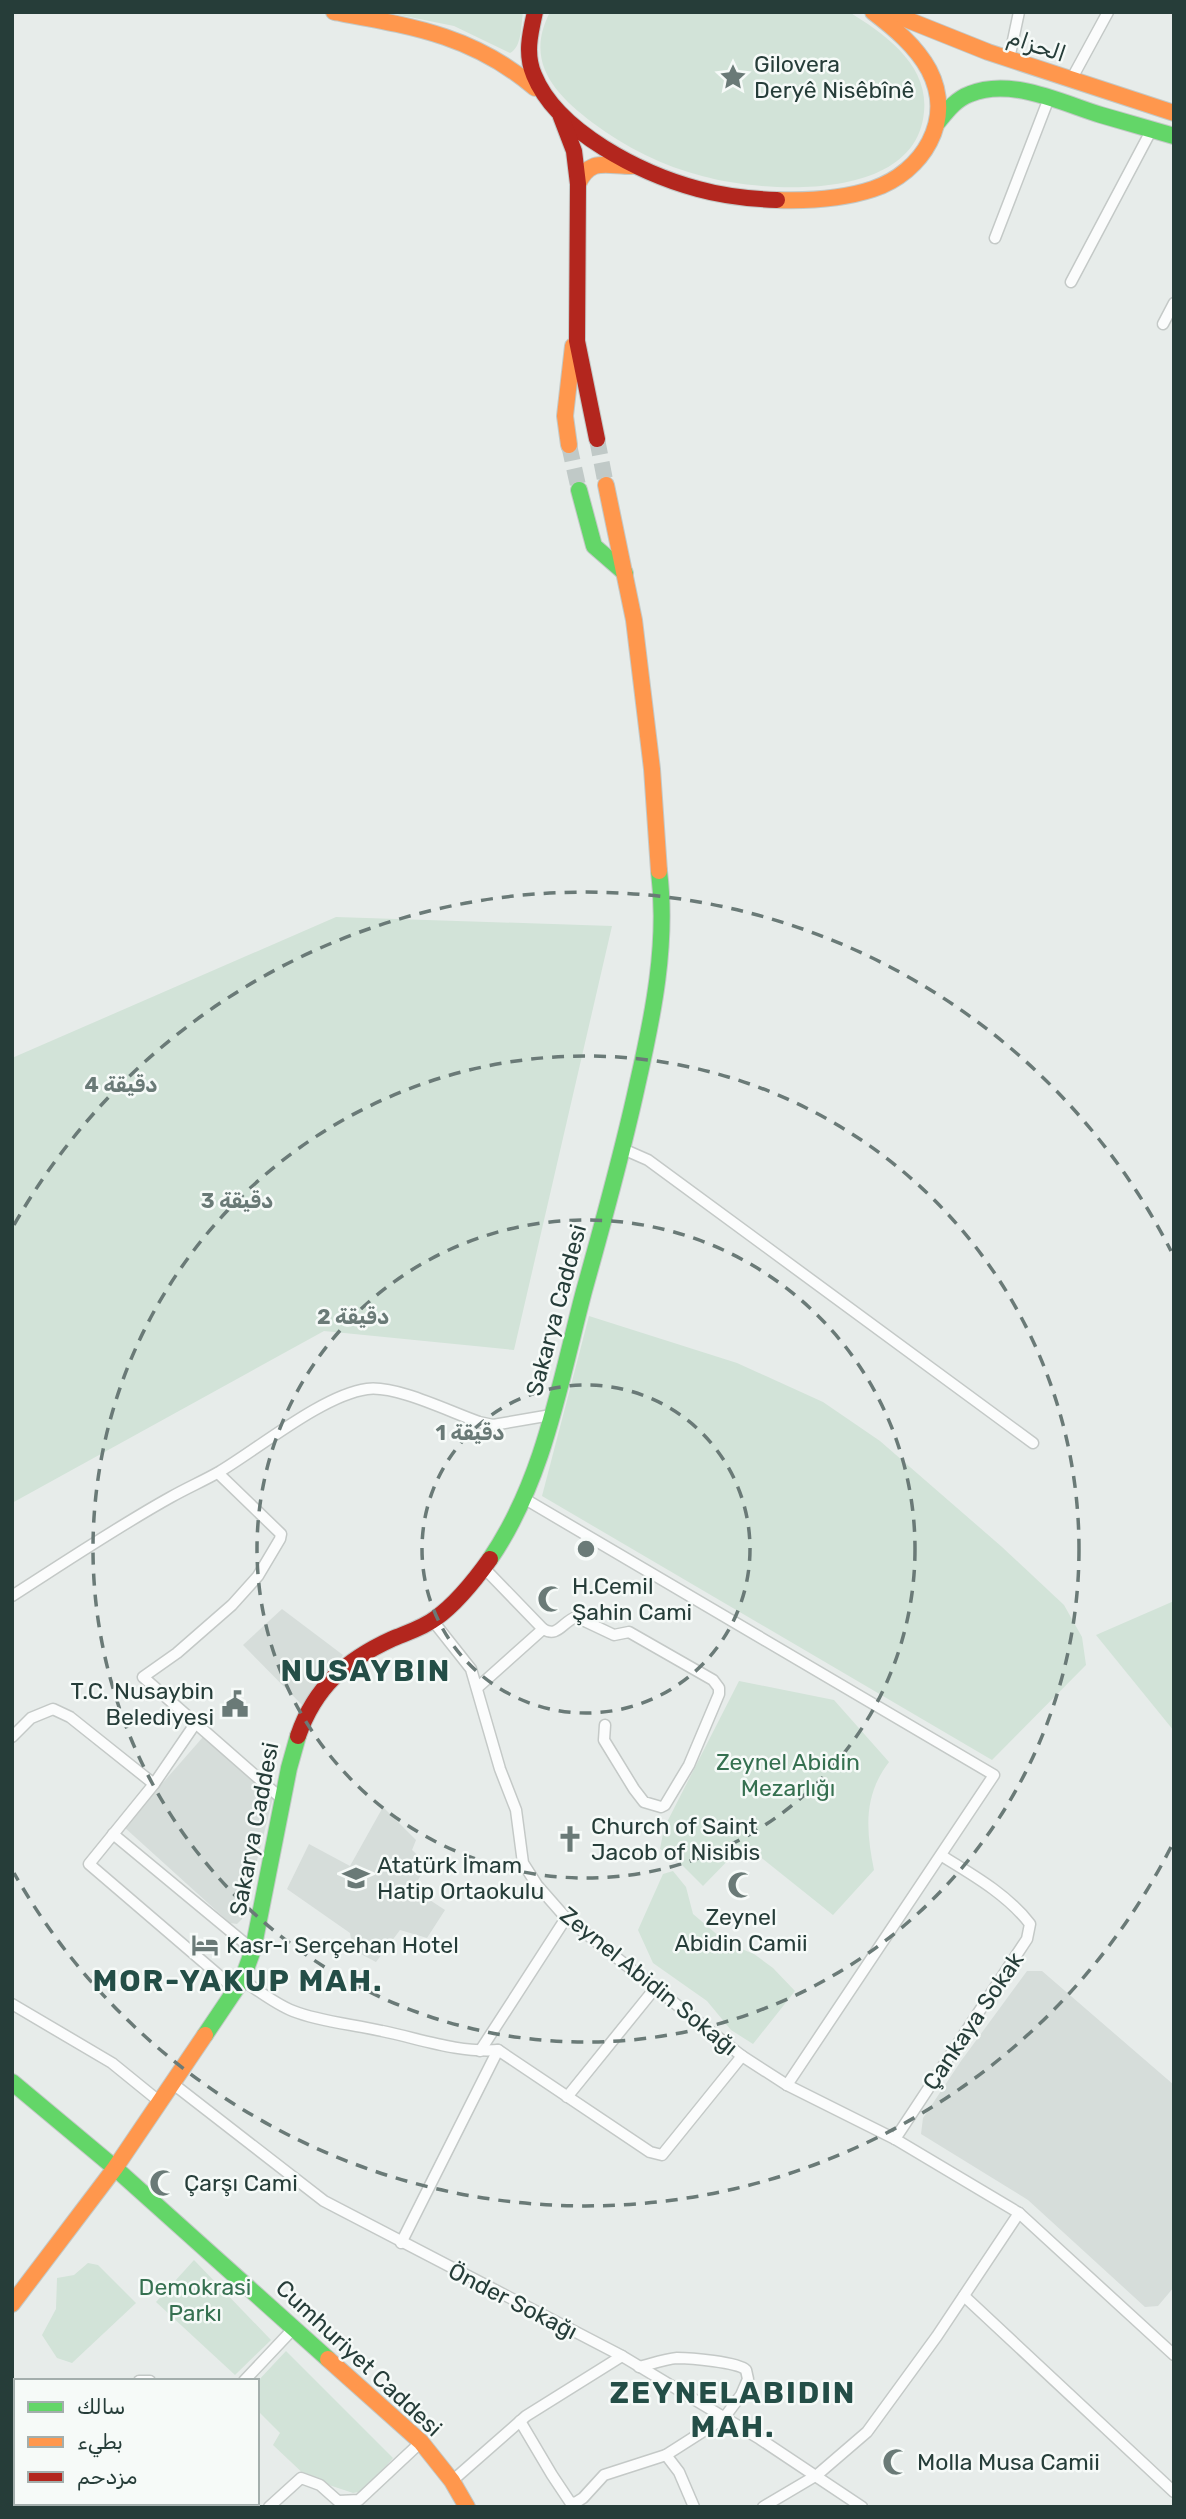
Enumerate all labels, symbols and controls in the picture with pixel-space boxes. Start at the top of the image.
street label: الحزام [1004,22,1070,69]
place label: Gilovera Deryê Nisêbînê [754,50,915,104]
place icon: Gilovera Deryê Nisêbînê [718,62,748,92]
text: 4 دقيقة [85,1072,157,1097]
text: 3 دقيقة [201,1188,273,1213]
street label: Sakarya Caddesi [520,1221,592,1399]
text: 2 دقيقة [317,1304,389,1329]
text: 1 دقيقة [436,1420,504,1445]
centre of rings [574,1537,598,1561]
place label: H.Cemil Şahin Cami [572,1572,692,1626]
mosque icon: H.Cemil Şahin Cami [536,1584,566,1614]
district label: NUSAYBIN [281,1653,451,1689]
place label: T.C. Nusaybin Belediyesi [70,1677,214,1731]
public building icon: T.C. Nusaybin Belediyesi [220,1689,250,1719]
street label: Sakarya Caddesi [223,1740,285,1918]
park label: Zeynel Abidin Mezarlığı [716,1748,860,1802]
place label: Church of Saint Jacob of Nisibis [591,1812,760,1866]
church icon: Church of Saint Jacob of Nisibis [555,1824,585,1854]
place label: Atatürk İmam Hatip Ortaokulu [377,1851,544,1905]
school or university icon: Atatürk İmam Hatip Ortaokulu [341,1863,371,1893]
mosque icon: Zeynel Abidin Camii [726,1870,756,1900]
street label: Zeynel Abidin Sokağı [554,1901,744,2061]
place label: Zeynel Abidin Camii [674,1903,808,1957]
hotel icon: Kasr-ı Serçehan Hotel [190,1930,220,1960]
place label: Kasr-ı Serçehan Hotel [226,1931,459,1959]
street label: Çankaya Sokak [917,1947,1030,2095]
district label: MOR-YAKUP MAH. [92,1963,384,1999]
mosque icon: Çarşı Cami [148,2168,178,2198]
place label: Çarşı Cami [184,2169,298,2197]
street label: Önder Sokağı [444,2257,582,2345]
park label: Demokrasi Parkı [139,2273,251,2327]
street label: Cumhuriyet Caddesi [270,2274,448,2442]
district label: ZEYNELABIDIN MAH. [610,2375,856,2445]
legend [14,2379,259,2505]
text: سالك [77,2394,125,2419]
text: بطيء [77,2429,123,2458]
mosque icon: Molla Musa Camii [881,2447,911,2477]
place label: Molla Musa Camii [917,2448,1100,2476]
text: مزدحم [77,2464,137,2491]

